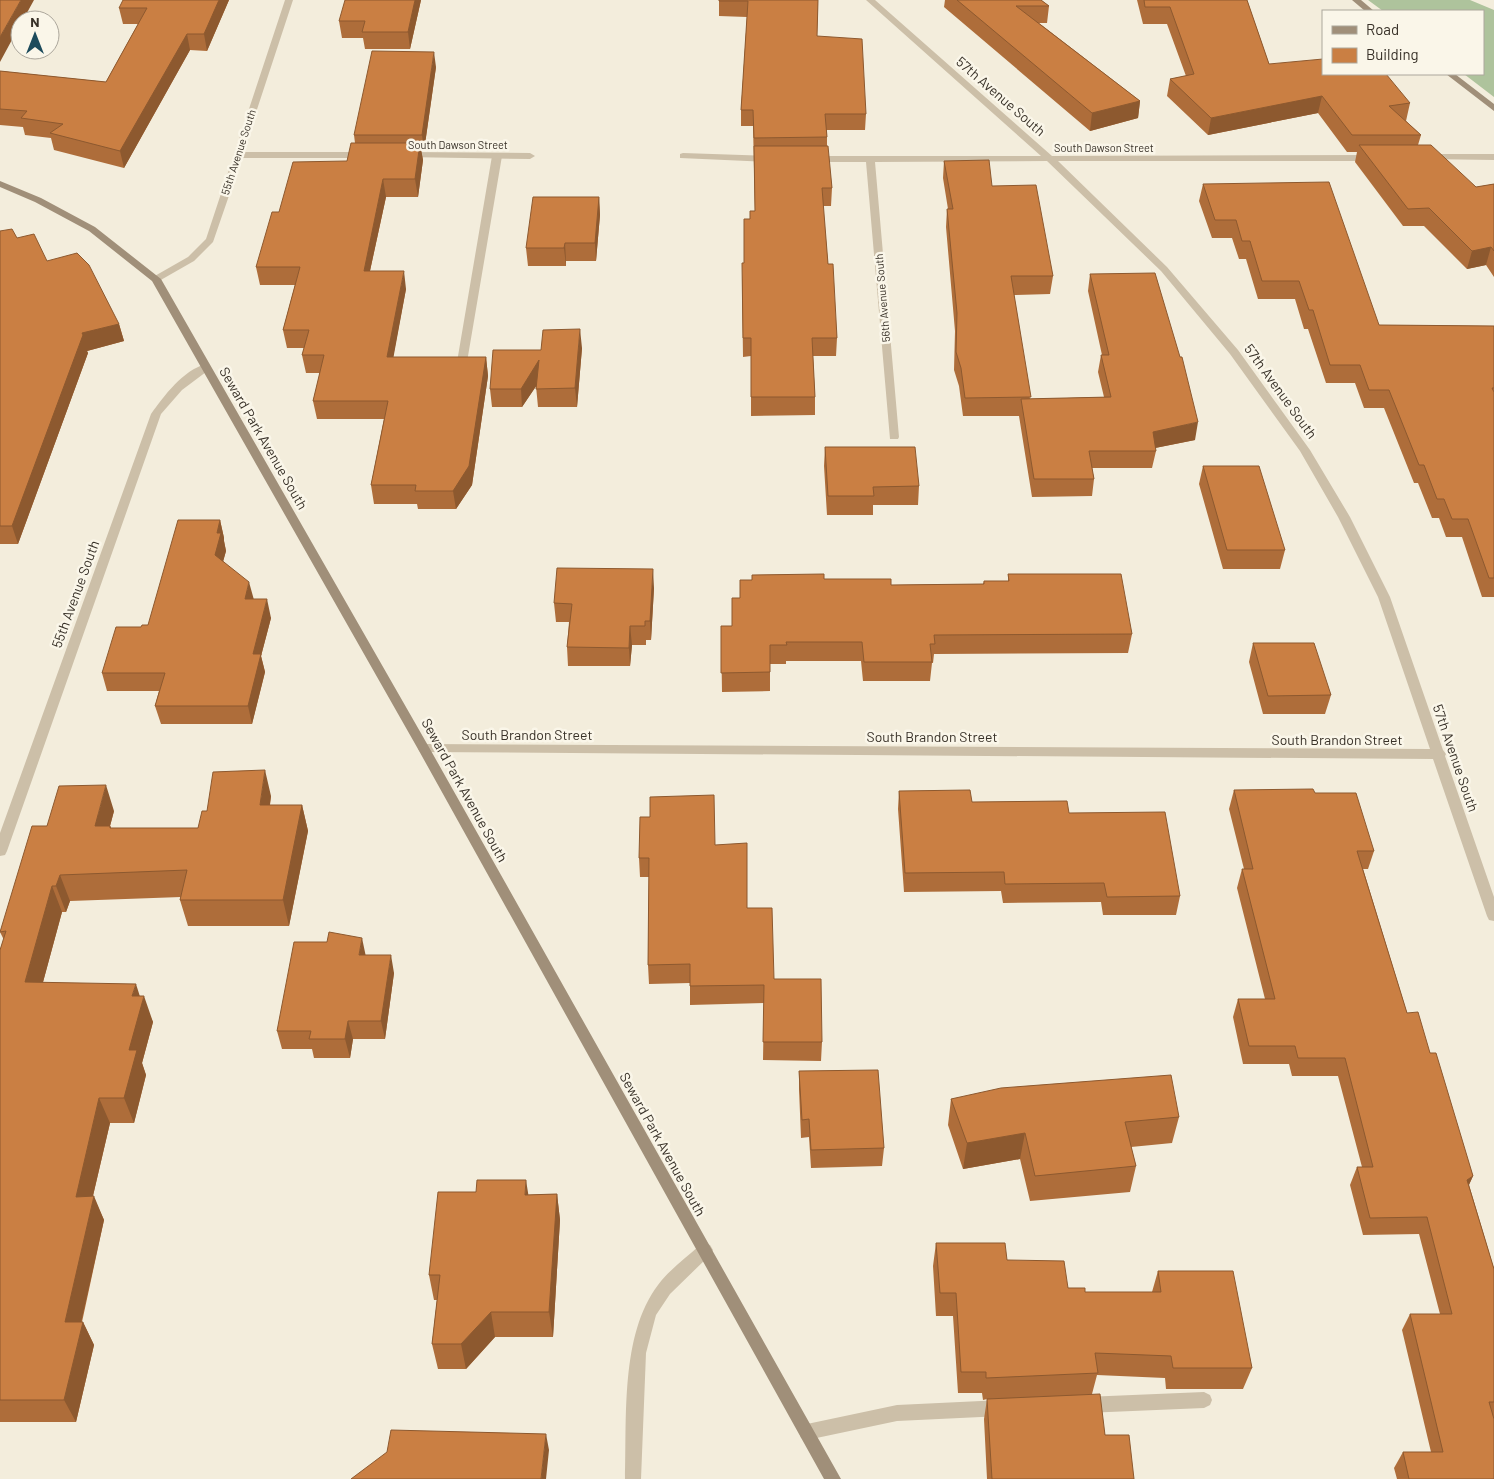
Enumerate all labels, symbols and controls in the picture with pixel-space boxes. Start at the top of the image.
north arrow [10,10,60,60]
legend [1322,10,1484,75]
text: N [30,13,40,30]
text: Road [1366,20,1399,38]
text: Building [1366,45,1419,63]
street label: 57th Avenue South [953,53,1049,139]
street label: 55th Avenue South [218,108,258,196]
street label: South Dawson Street [408,138,508,151]
street label: South Dawson Street [1054,141,1154,154]
street label: 56th Avenue South [872,253,892,343]
street label: 57th Avenue South [1241,340,1321,442]
street label: Seward Park Avenue South [216,364,312,512]
street label: 55th Avenue South [48,538,102,650]
street label: 57th Avenue South [1430,702,1482,814]
street label: Seward Park Avenue South [418,715,512,865]
street label: South Brandon Street [461,726,593,743]
street label: South Brandon Street [866,728,998,745]
street label: South Brandon Street [1271,731,1403,748]
street label: Seward Park Avenue South [616,1069,710,1219]

